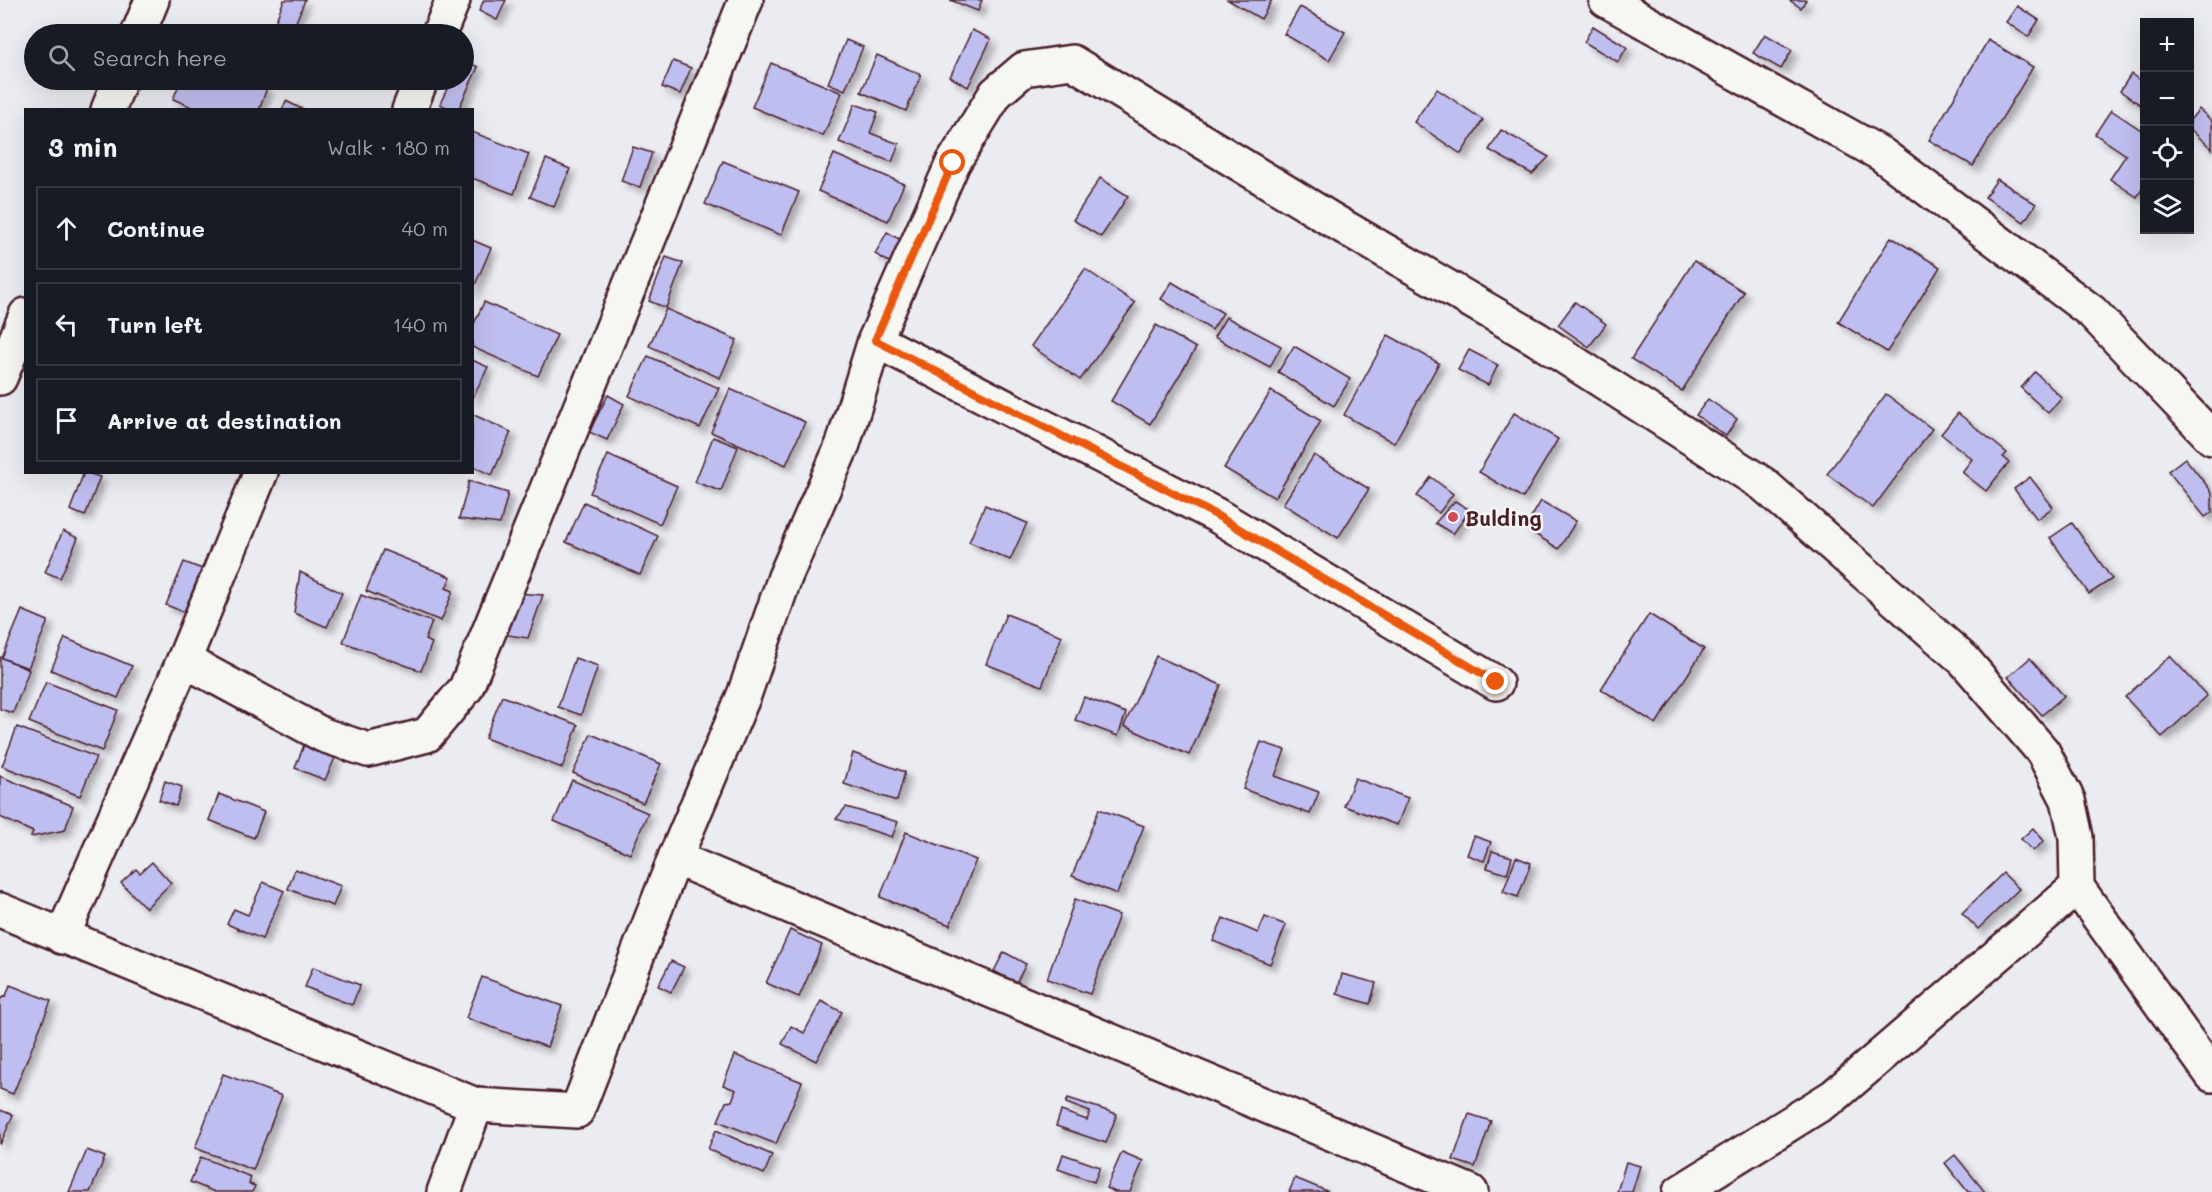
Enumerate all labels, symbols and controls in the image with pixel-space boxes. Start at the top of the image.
map controls [2140,18,2194,234]
button: + [2140,18,2194,72]
search box [24,24,474,90]
icon: search [45,41,78,74]
text: Search here [93,43,227,72]
button: − [2140,72,2194,126]
button: locate [2140,126,2194,180]
text: 3 min [48,130,117,164]
text: Walk · 180 m [327,134,450,160]
route start [939,149,965,175]
button: layers [2140,180,2194,234]
icon: ahead [50,212,83,245]
text: Continue [107,214,205,243]
text: 40 m [402,215,448,241]
icon: left [50,308,83,341]
text: Turn left [107,310,203,339]
text: 140 m [393,311,448,337]
icon: arrive [50,404,83,437]
text: Arrive at destination [107,406,342,435]
place label: Bulding [1465,504,1542,531]
marker: Bulding [1446,510,1460,524]
route end [1482,668,1508,694]

